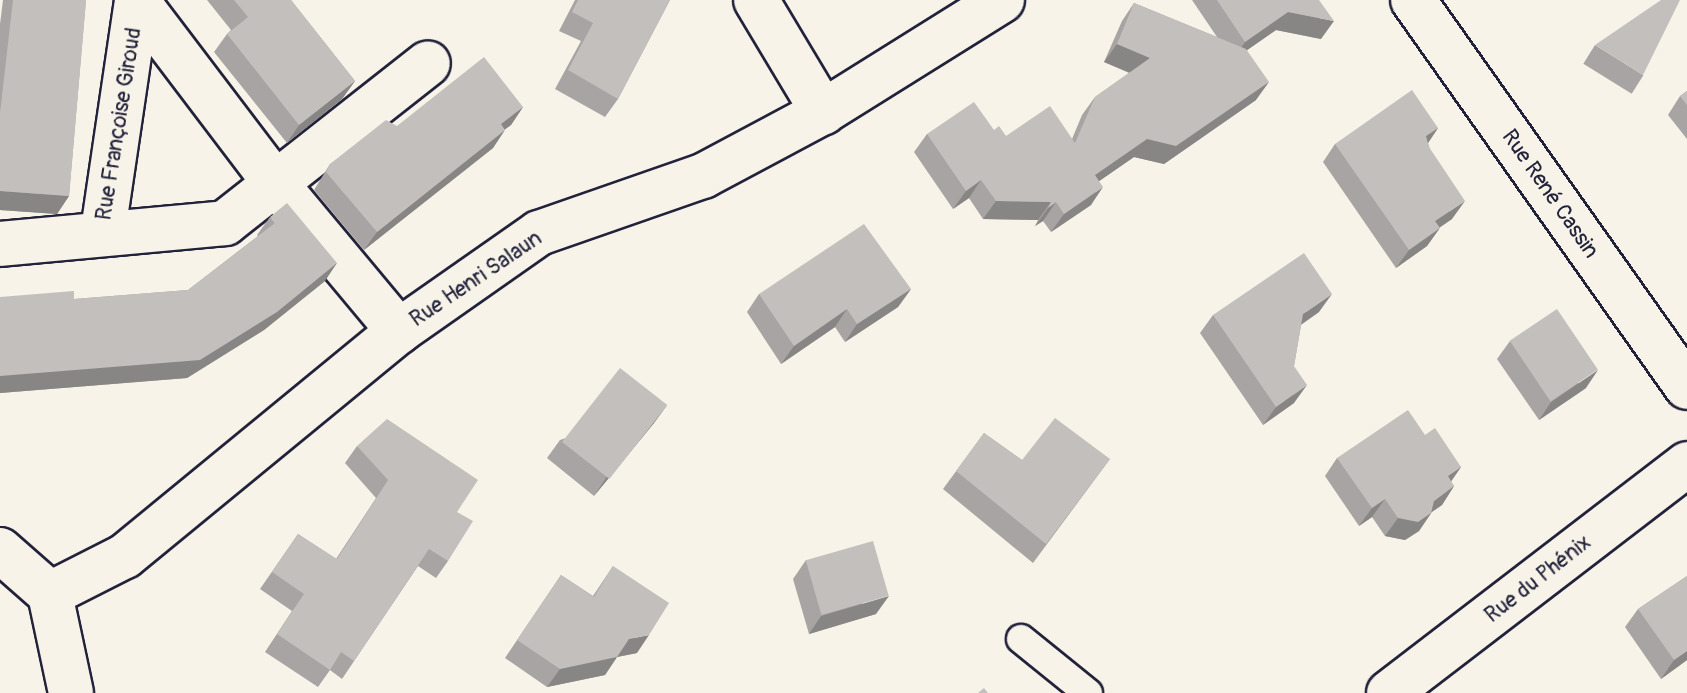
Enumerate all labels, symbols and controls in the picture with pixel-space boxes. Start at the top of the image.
street label: Rue Françoise Giroud [91,26,147,222]
street label: Rue René Cassin [1496,125,1604,263]
street label: Rue Henri Salaun [405,225,547,333]
street label: Rue du Phénix [1480,529,1596,629]

